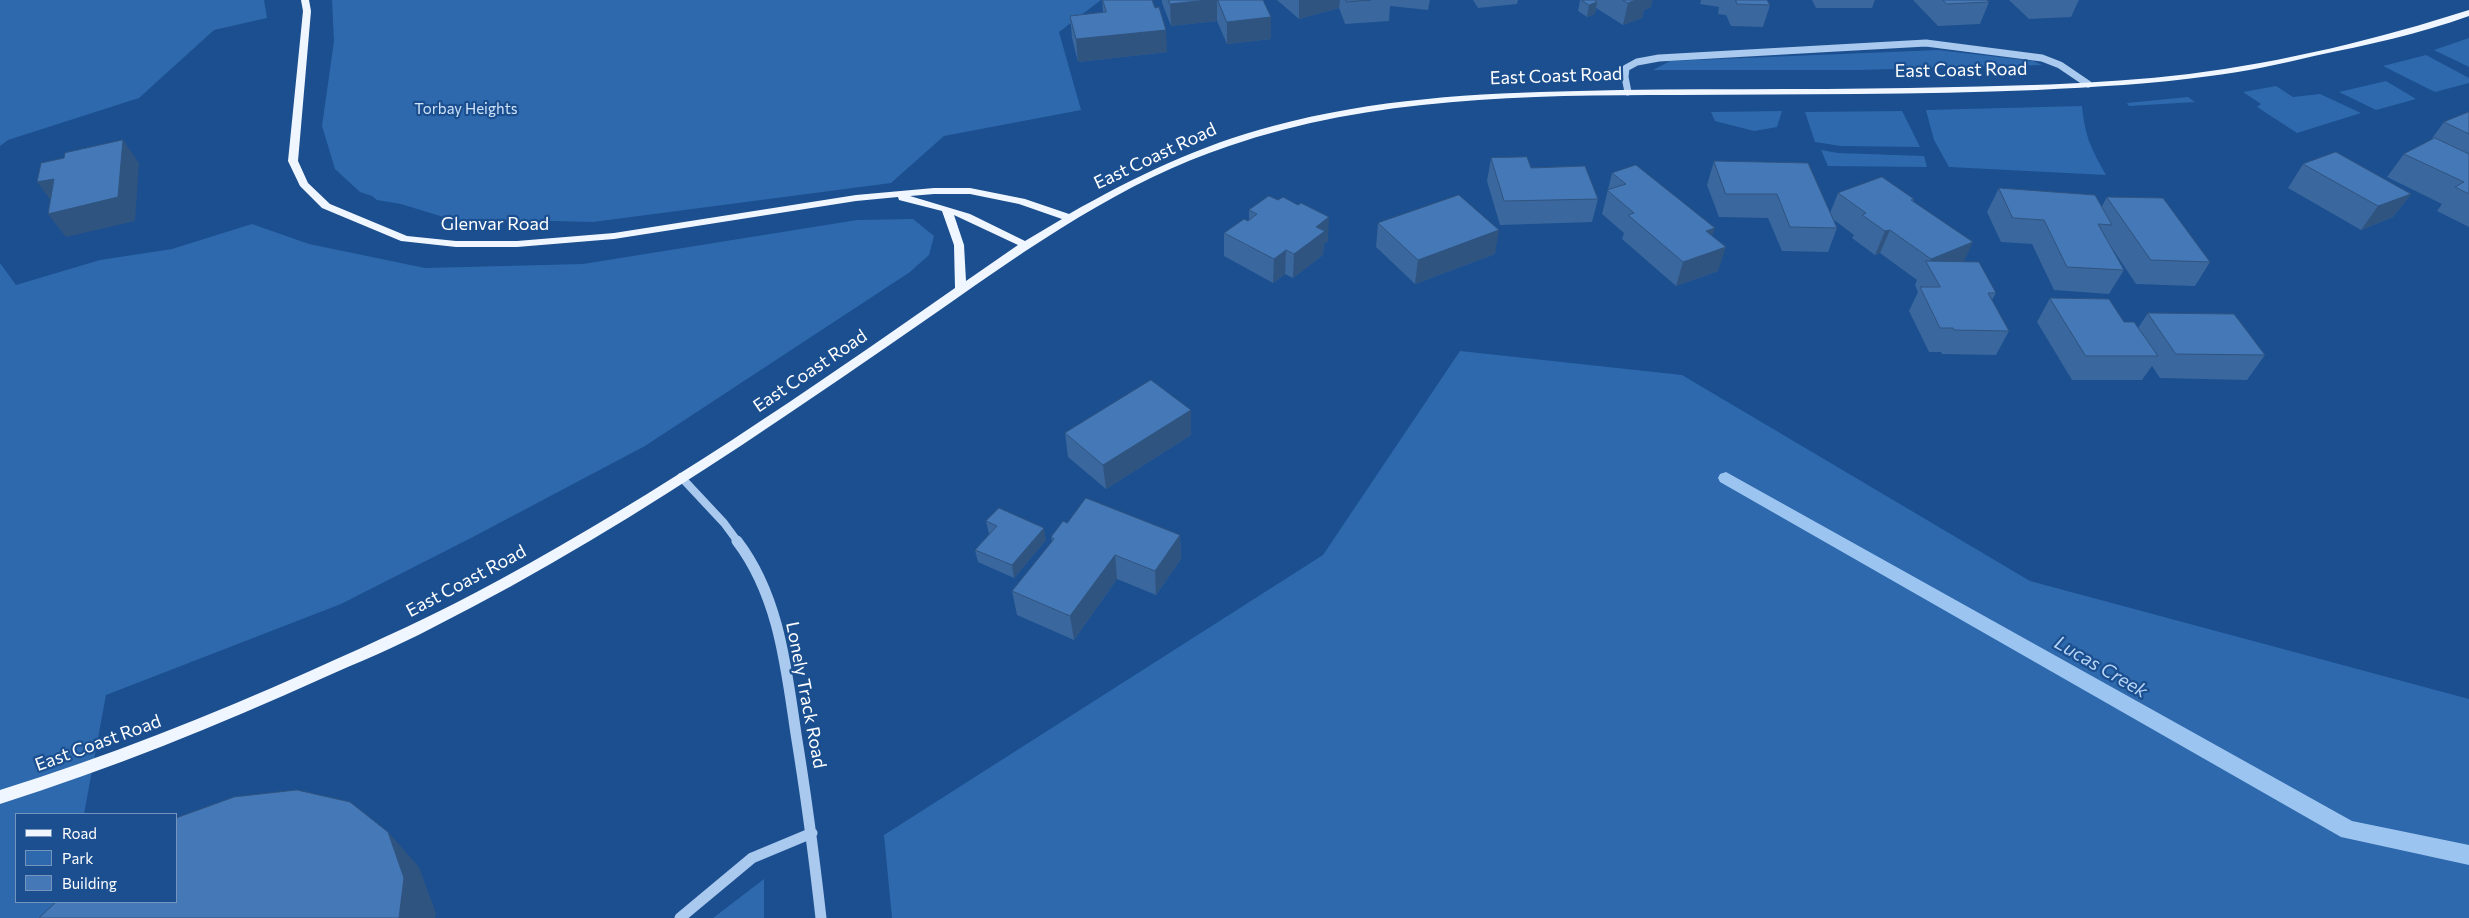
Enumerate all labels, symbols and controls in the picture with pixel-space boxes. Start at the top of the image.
street label: East Coast Road [1895,58,2027,82]
street label: East Coast Road [1489,63,1623,89]
park label: Torbay Heights [414,100,518,118]
street label: East Coast Road [1090,118,1220,194]
street label: Glenvar Road [441,213,549,235]
street label: East Coast Road [749,325,871,417]
street label: East Coast Road [402,540,530,622]
street label: Lonely Track Road [781,620,831,770]
water label: Lucas Creek [2050,631,2152,703]
street label: East Coast Road [32,710,164,776]
legend [15,813,178,903]
text: Road [62,824,97,842]
text: Park [62,849,93,867]
text: Building [62,874,117,892]

